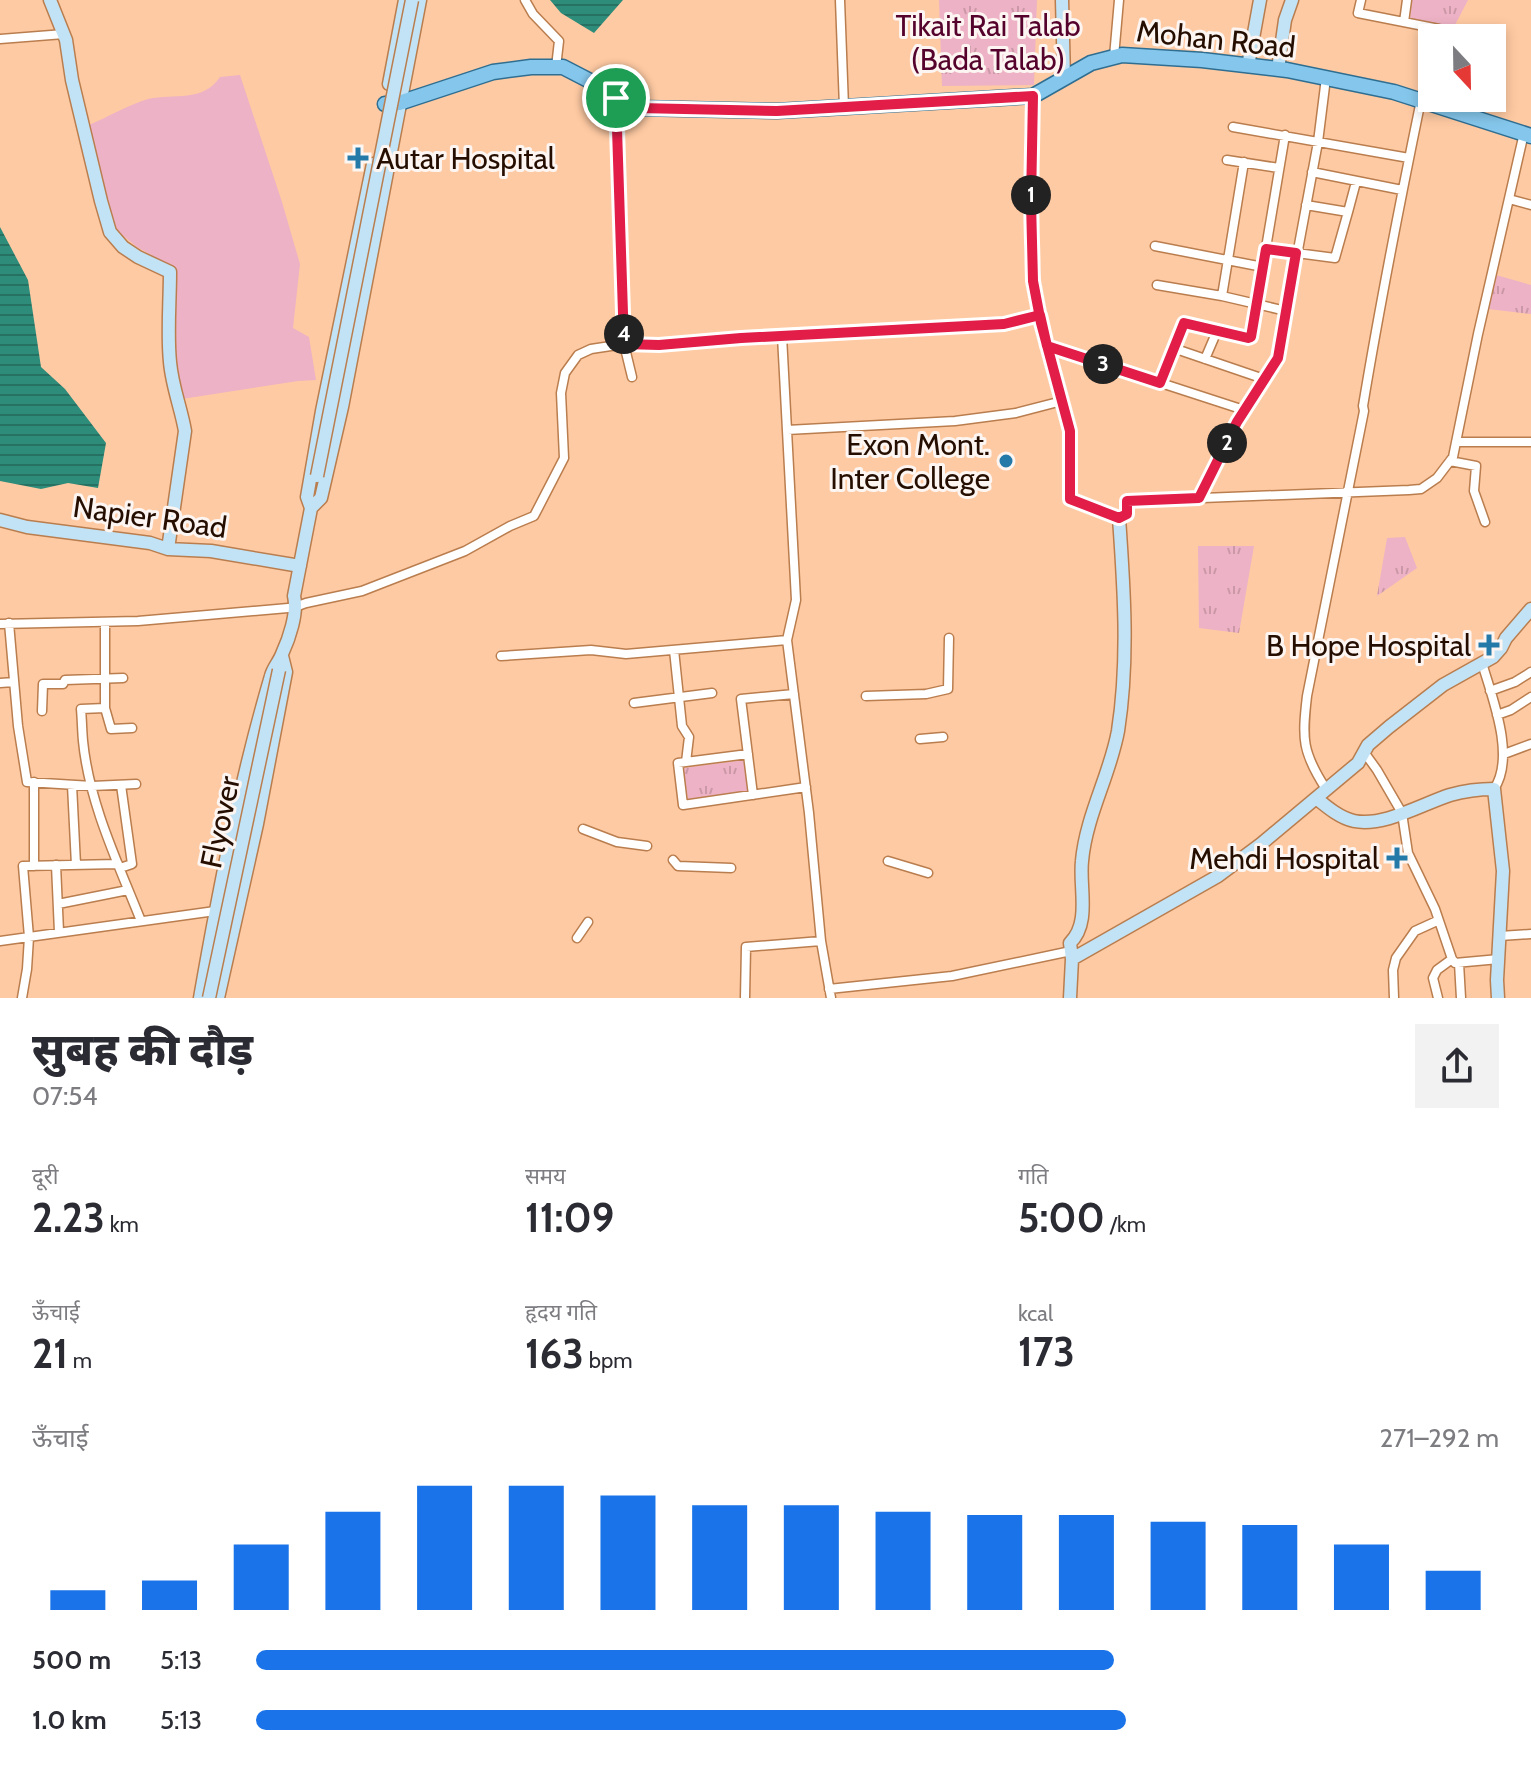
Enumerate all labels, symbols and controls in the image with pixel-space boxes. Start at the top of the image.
park label: Tikait Rai Talab (Bada Talab) [895,7,1081,78]
street label: Mohan Road [1135,12,1297,66]
north arrow [1418,24,1506,112]
map controls [1418,24,1506,112]
pin [582,64,650,132]
icon: arrive [594,76,638,120]
place label: Autar Hospital [376,140,555,177]
marker: Autar Hospital [347,147,369,169]
pin: 1 [1011,175,1051,215]
text: 1 [1027,181,1035,208]
pin: 4 [604,314,644,354]
text: 4 [617,320,631,347]
pin: 3 [1083,344,1123,384]
text: 3 [1097,350,1109,377]
pin: 2 [1207,423,1247,463]
place label: Exon Mont. Inter College [830,426,990,497]
text: 2 [1221,429,1233,456]
marker: Exon Mont. Inter College [997,452,1015,470]
street label: Napier Road [71,488,229,546]
place label: B Hope Hospital [1266,627,1471,664]
marker: B Hope Hospital [1478,634,1500,656]
street label: Flyover [192,772,248,871]
place label: Mehdi Hospital [1189,840,1379,877]
marker: Mehdi Hospital [1386,847,1408,869]
text: सुबह की दौड़ [32,1023,253,1076]
button: share [1415,1024,1499,1108]
text: 07:54 [32,1080,97,1112]
text: दूरी [32,1163,58,1190]
text: समय [525,1163,566,1190]
text: गति [1018,1163,1049,1190]
text: 2.23 [32,1193,105,1242]
text: 11:09 [525,1193,614,1242]
text: 5:00 [1018,1193,1105,1242]
text: km [105,1211,139,1238]
text: /km [1105,1211,1146,1238]
text: ऊँचाई [32,1299,80,1326]
text: हृदय गति [525,1299,597,1326]
text: kcal [1018,1300,1053,1327]
text: 173 [1018,1327,1075,1376]
text: 21 [32,1329,68,1378]
text: 163 [525,1329,584,1378]
text: m [68,1347,92,1374]
text: bpm [584,1347,633,1374]
text: ऊँचाई [32,1422,88,1454]
text: 271–292 m [1379,1422,1499,1454]
text: 500 m [32,1644,111,1676]
text: 5:13 [160,1644,202,1676]
text: 1.0 km [32,1704,107,1736]
text: 5:13 [160,1704,202,1736]

